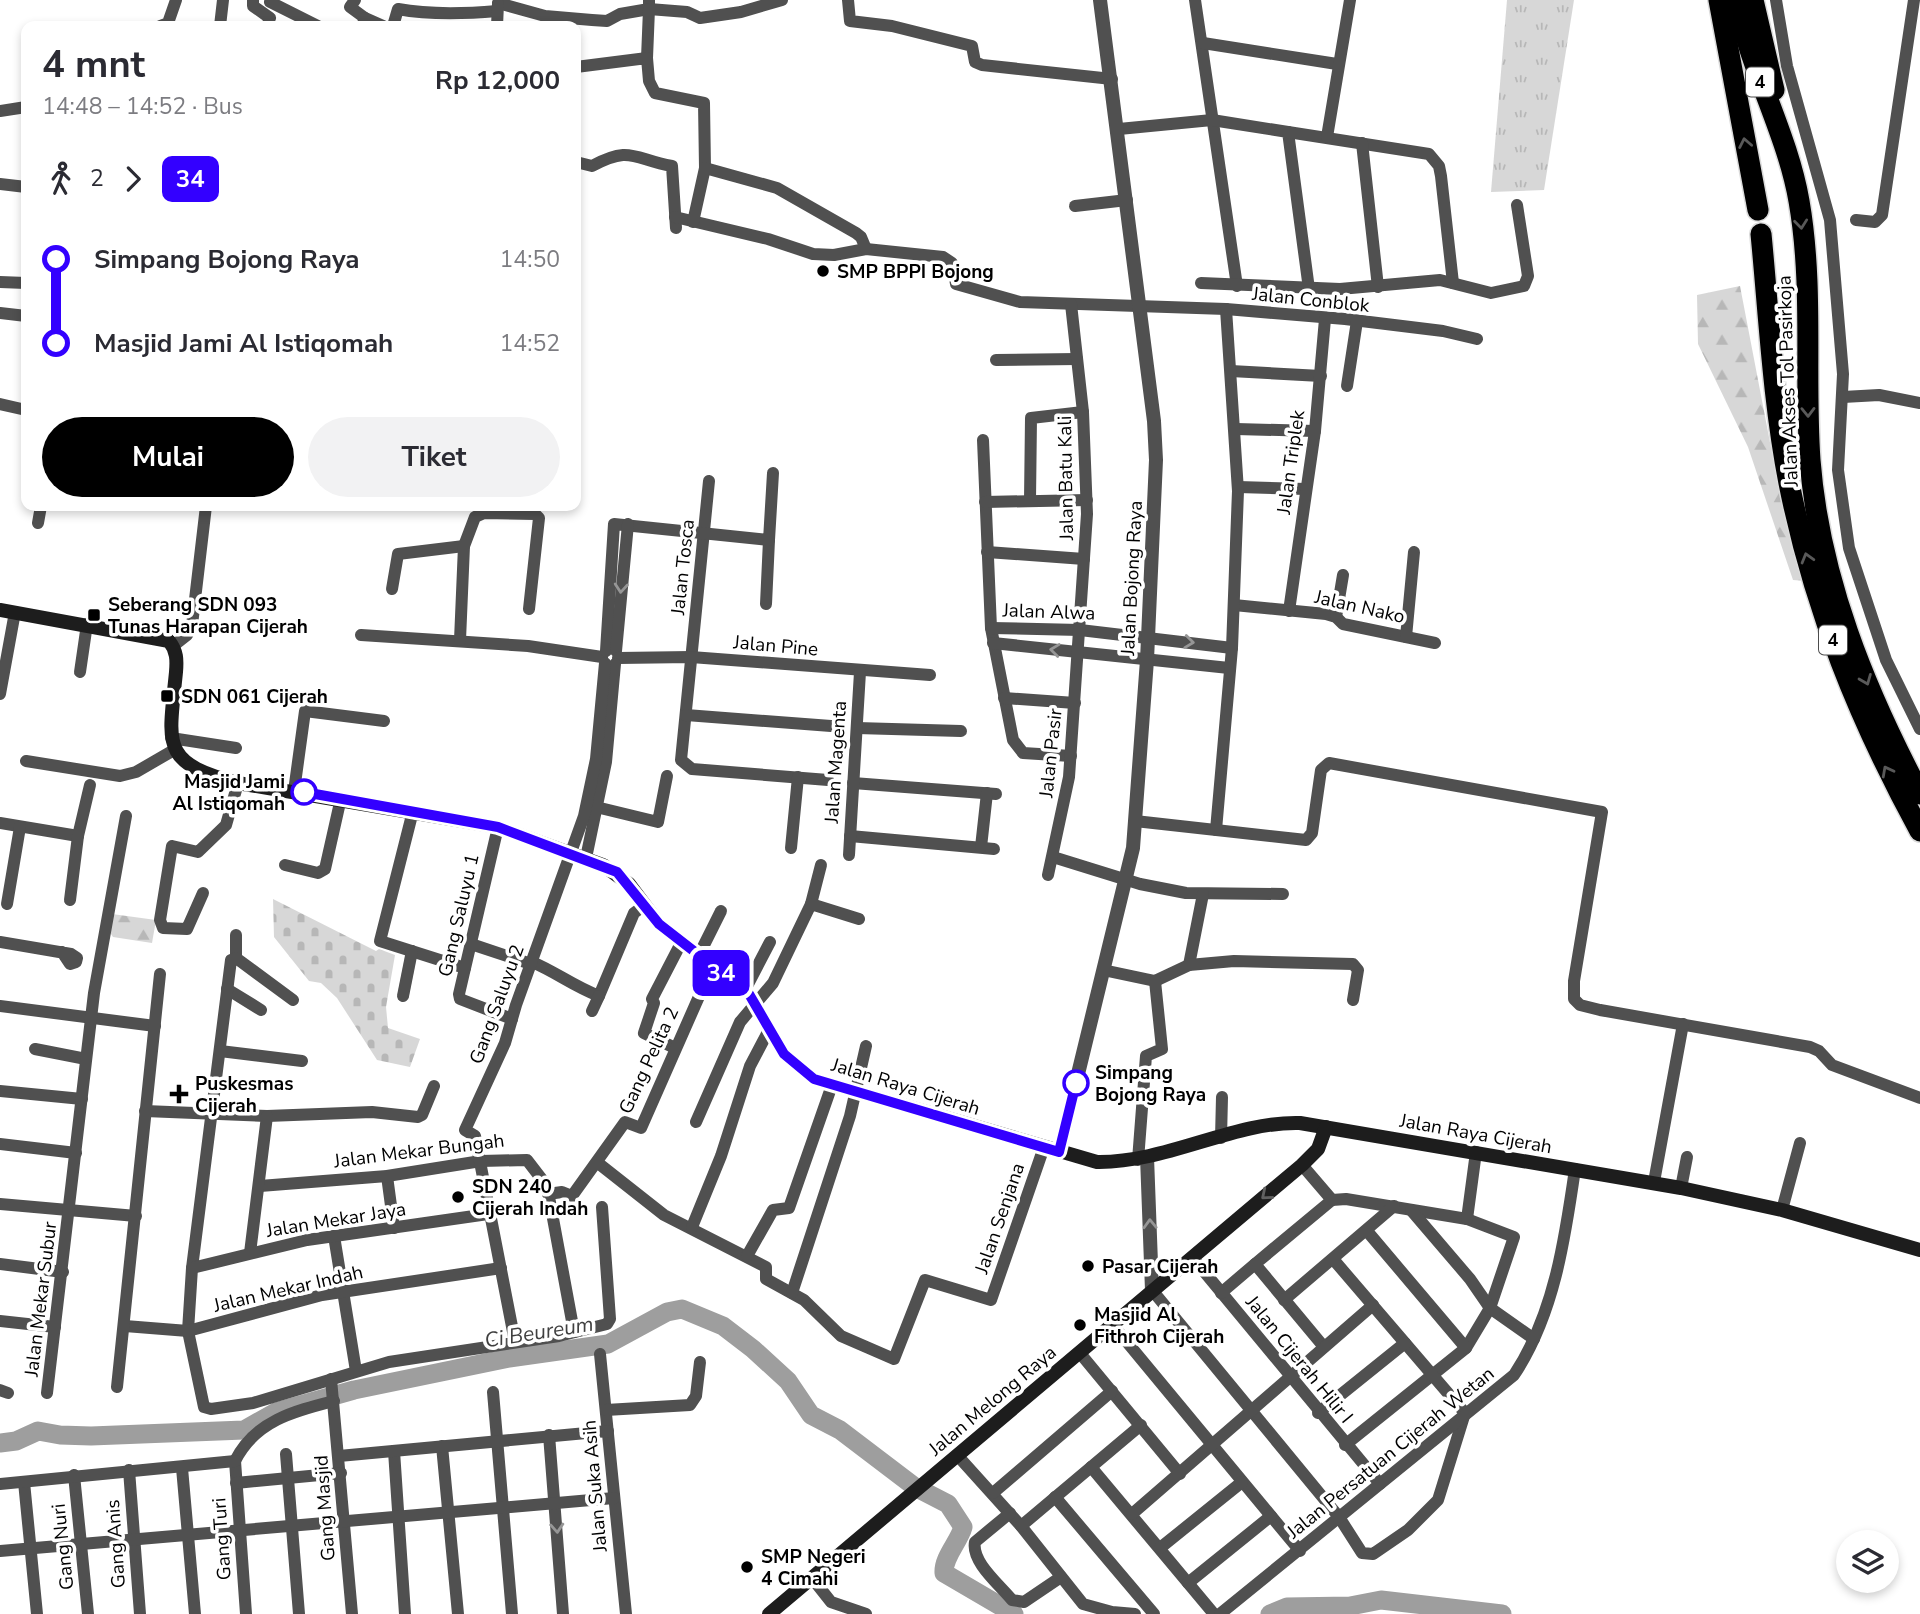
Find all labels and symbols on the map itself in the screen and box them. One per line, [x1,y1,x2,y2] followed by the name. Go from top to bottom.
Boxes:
[1746,68,1774,96] road number: 4
[1738,137,1753,149] one-way arrow
[1794,218,1809,229] one-way arrow
[837,259,994,285] place label: SMP BPPI Bojong
[815,263,831,279] marker: SMP BPPI Bojong
[1771,275,1805,488] street label: Jalan Akses Tol Pasirkoja
[1250,281,1371,319] street label: Jalan Conblok
[1801,407,1816,418] one-way arrow
[1271,408,1311,517] street label: Jalan Triplek
[1052,415,1080,542] street label: Jalan Batu Kali
[1115,500,1149,657] street label: Jalan Bojong Raya
[665,518,701,617] street label: Jalan Tosca
[1801,553,1815,565] one-way arrow
[614,582,629,593] one-way arrow
[1311,584,1407,630] street label: Jalan Nako
[108,592,308,640] place label: Seberang SDN 093 Tunas Harapan Cijerah
[1001,597,1096,627] street label: Jalan Alwa
[86,607,102,623] marker: Seberang SDN 093 Tunas Harapan Cijerah
[1819,626,1847,654] road number: 4
[731,629,819,663] street label: Jalan Pine
[1183,635,1195,650] one-way arrow
[1049,642,1060,657] one-way arrow
[1857,674,1871,686] one-way arrow
[181,684,328,710] place label: SDN 061 Cijerah
[159,688,175,704] marker: SDN 061 Cijerah
[819,700,853,825] street label: Jalan Magenta
[1033,707,1069,800] street label: Jalan Pasir
[1882,766,1896,778] one-way arrow
[173,769,285,817] place label: Masjid Jami Al Istiqomah
[291,779,317,805] marker: Masjid Jami Al Istiqomah
[432,851,486,979] street label: Gang Saluyu 1
[463,941,531,1068] street label: Gang Saluyu 2
[690,950,752,996] line badge: 34
[613,1003,685,1118] street label: Gang Pelita 2
[827,1052,983,1122] street label: Jalan Raya Cijerah
[1095,1060,1206,1108] place label: Simpang Bojong Raya
[1063,1070,1089,1096] marker: Simpang Bojong Raya
[195,1071,293,1119] place label: Puskesmas Cijerah
[169,1084,189,1104] marker: Puskesmas Cijerah
[1397,1108,1554,1160] street label: Jalan Raya Cijerah
[331,1128,506,1174] street label: Jalan Mekar Bungah
[969,1159,1031,1278] street label: Jalan Senjana
[472,1174,588,1222] place label: SDN 240 Cijerah Indah
[1262,1187,1275,1199] one-way arrow
[450,1189,466,1205] marker: SDN 240 Cijerah Indah
[264,1196,408,1244] street label: Jalan Mekar Jaya
[1142,1218,1157,1229] one-way arrow
[18,1220,63,1379] street label: Jalan Mekar Subur
[1102,1254,1218,1280] place label: Pasar Cijerah
[1080,1258,1096,1274] marker: Pasar Cijerah
[210,1259,366,1319] street label: Jalan Mekar Indah
[1239,1290,1359,1429] street label: Jalan Cijerah Hilir I
[1094,1302,1224,1350] place label: Masjid Al Fithroh Cijerah
[483,1310,595,1354] water label: Ci Beureum
[1072,1317,1088,1333] marker: Masjid Al Fithroh Cijerah
[923,1340,1062,1463] street label: Jalan Melong Raya
[1281,1361,1500,1545] street label: Jalan Persatuan Cijerah Wetan
[576,1419,614,1554] street label: Jalan Suka Asih
[308,1454,342,1562] street label: Gang Masjid
[206,1497,238,1581] street label: Gang Turi
[100,1499,132,1589] street label: Gang Anis
[46,1502,80,1591] street label: Gang Nuri
[549,1522,564,1533] one-way arrow
[761,1544,866,1592] place label: SMP Negeri 4 Cimahi
[739,1559,755,1575] marker: SMP Negeri 4 Cimahi

